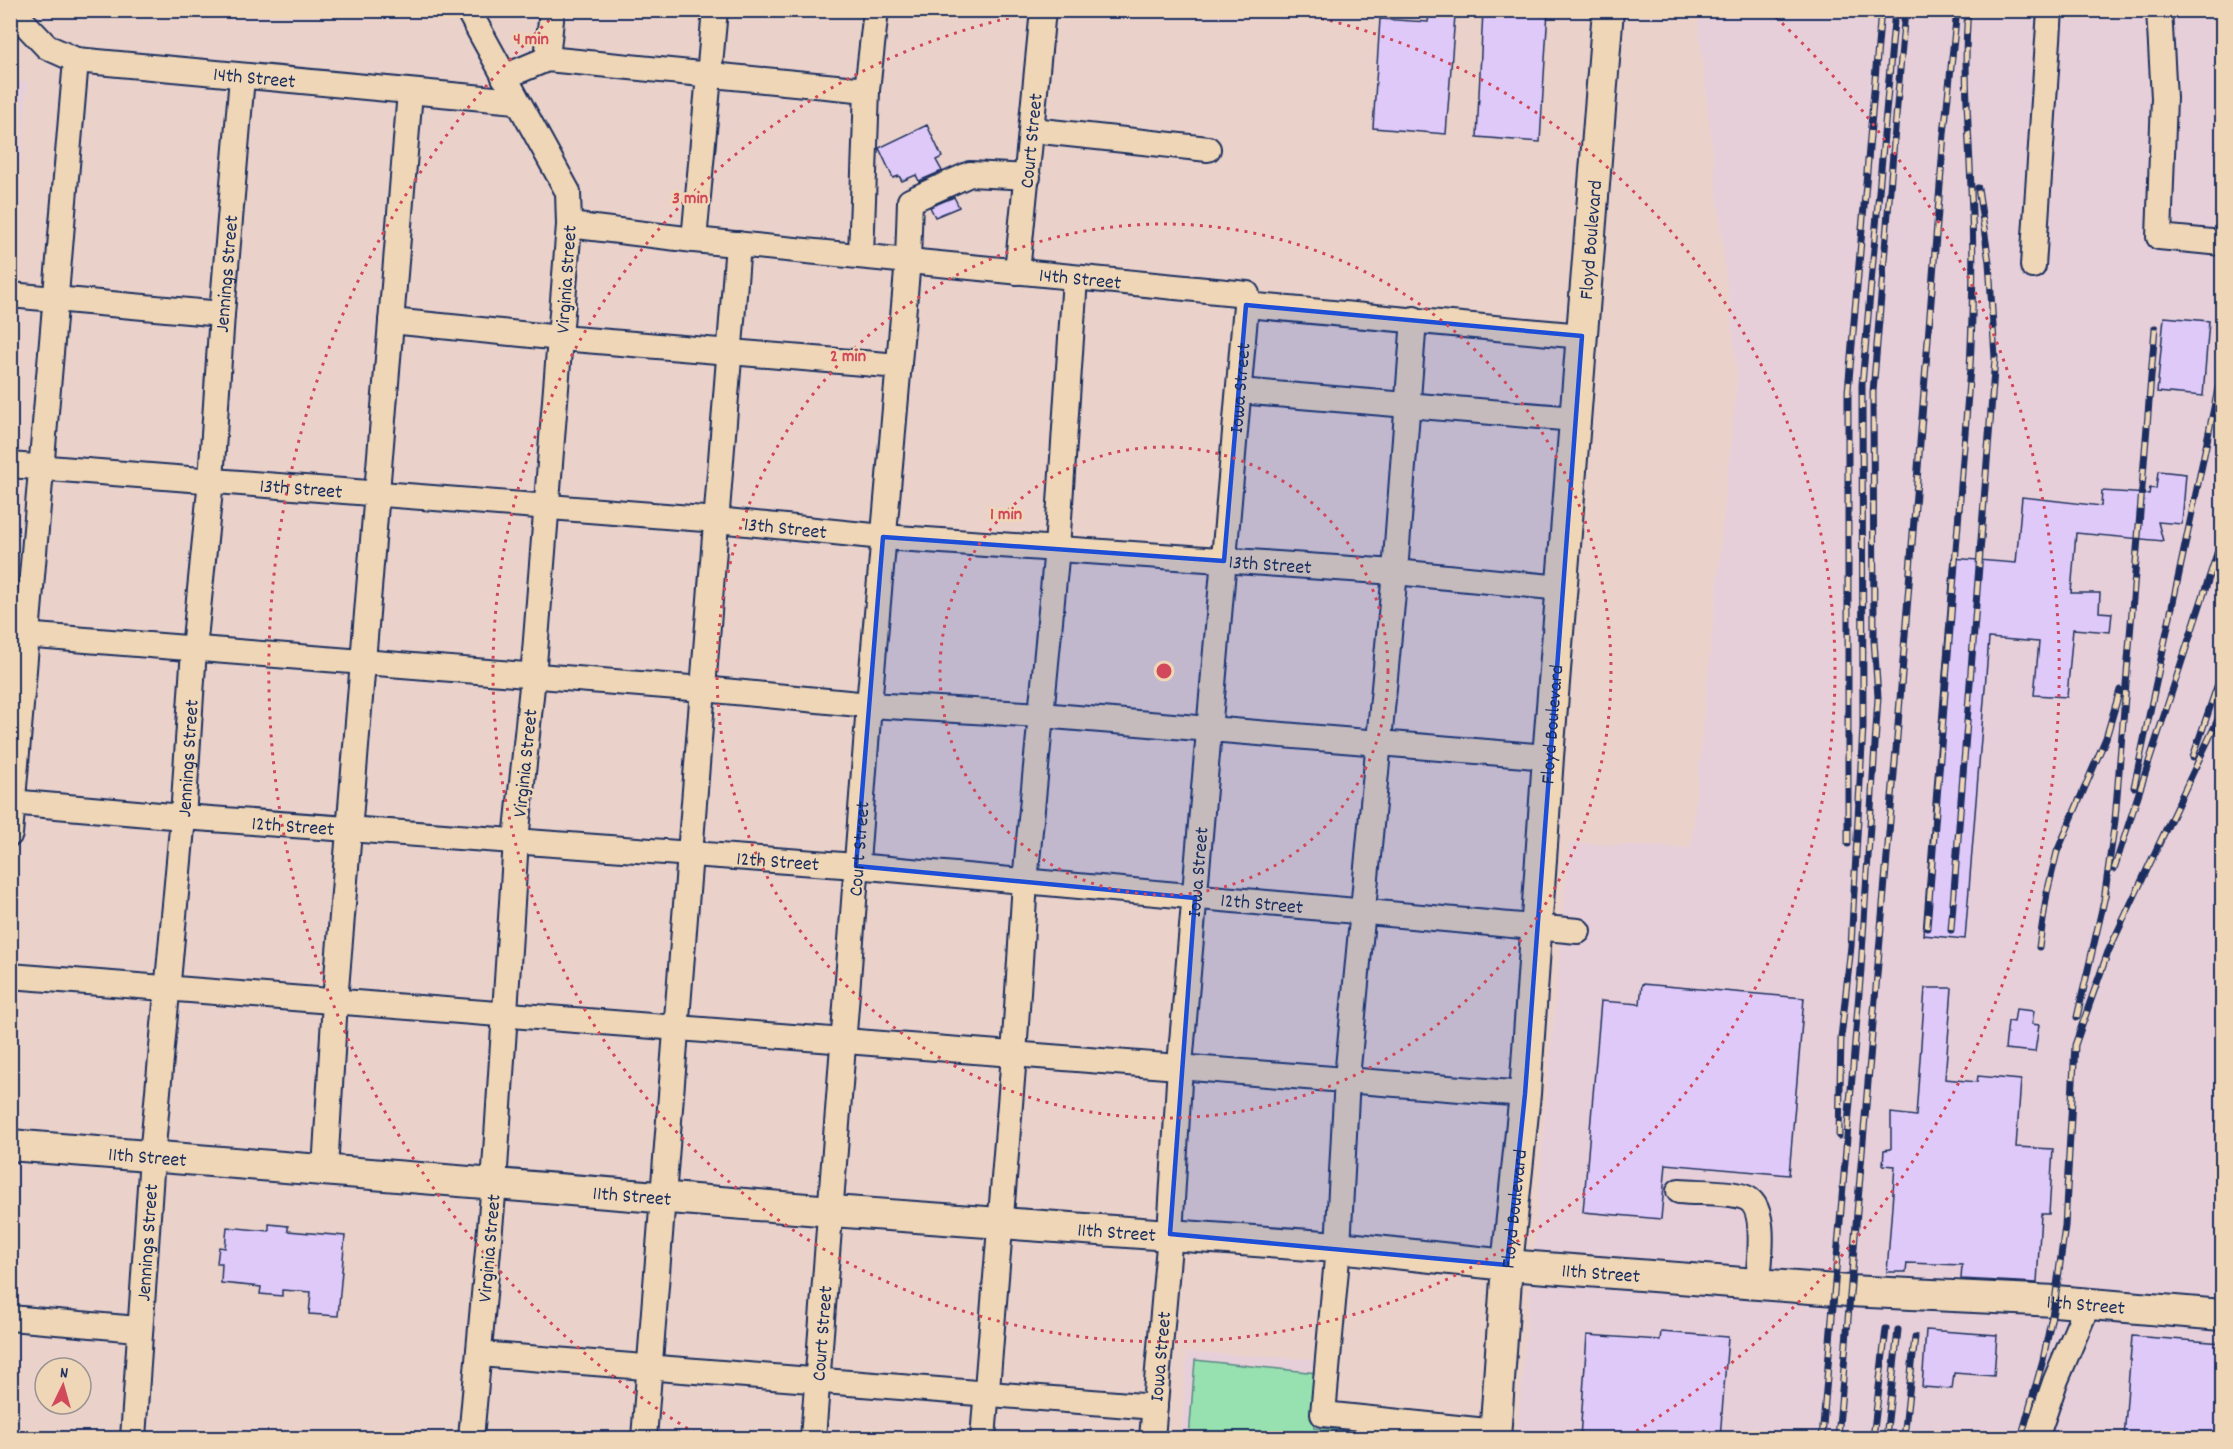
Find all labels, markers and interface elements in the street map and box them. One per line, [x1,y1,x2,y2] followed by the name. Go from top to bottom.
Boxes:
[513,28,549,53] text: 4 min
[212,62,297,97] street label: 14th Street
[1014,92,1052,190] street label: Court Street
[1574,179,1611,301] street label: Floyd Boulevard
[672,187,708,212] text: 3 min
[210,214,247,334] street label: Jennings Street
[550,224,586,334] street label: Virginia Street
[1038,263,1122,299] street label: 14th Street
[1224,342,1260,434] street label: Iowa Street
[830,345,866,370] text: 2 min
[258,473,343,508] street label: 13th Street
[990,503,1022,528] text: 1 min
[742,512,828,548] street label: 13th Street
[1227,550,1312,583] street label: 13th Street
[1154,661,1174,681] centre of rings
[1535,664,1572,785] street label: Floyd Boulevard
[172,699,208,818] street label: Jennings Street
[507,708,547,819] street label: Virginia Street
[843,800,879,898] street label: Court Street
[250,811,335,845] street label: 12th Street
[1182,826,1218,918] street label: Iowa Street
[735,846,820,880] street label: 12th Street
[1219,888,1304,923] street label: 12th Street
[107,1142,188,1176] street label: 11th Street
[1496,1148,1536,1270] street label: Floyd Boulevard
[591,1181,672,1215] street label: 11th Street
[131,1183,167,1302] street label: Jennings Street
[472,1193,510,1304] street label: Virginia Street
[1076,1217,1157,1251] street label: 11th Street
[1560,1258,1641,1292] street label: 11th Street
[806,1285,842,1382] street label: Court Street
[2046,1290,2126,1324] street label: 11th Street
[1144,1310,1180,1403] street label: Iowa Street
[33,1356,93,1416] north arrow
[59,1362,69,1385] text: N

